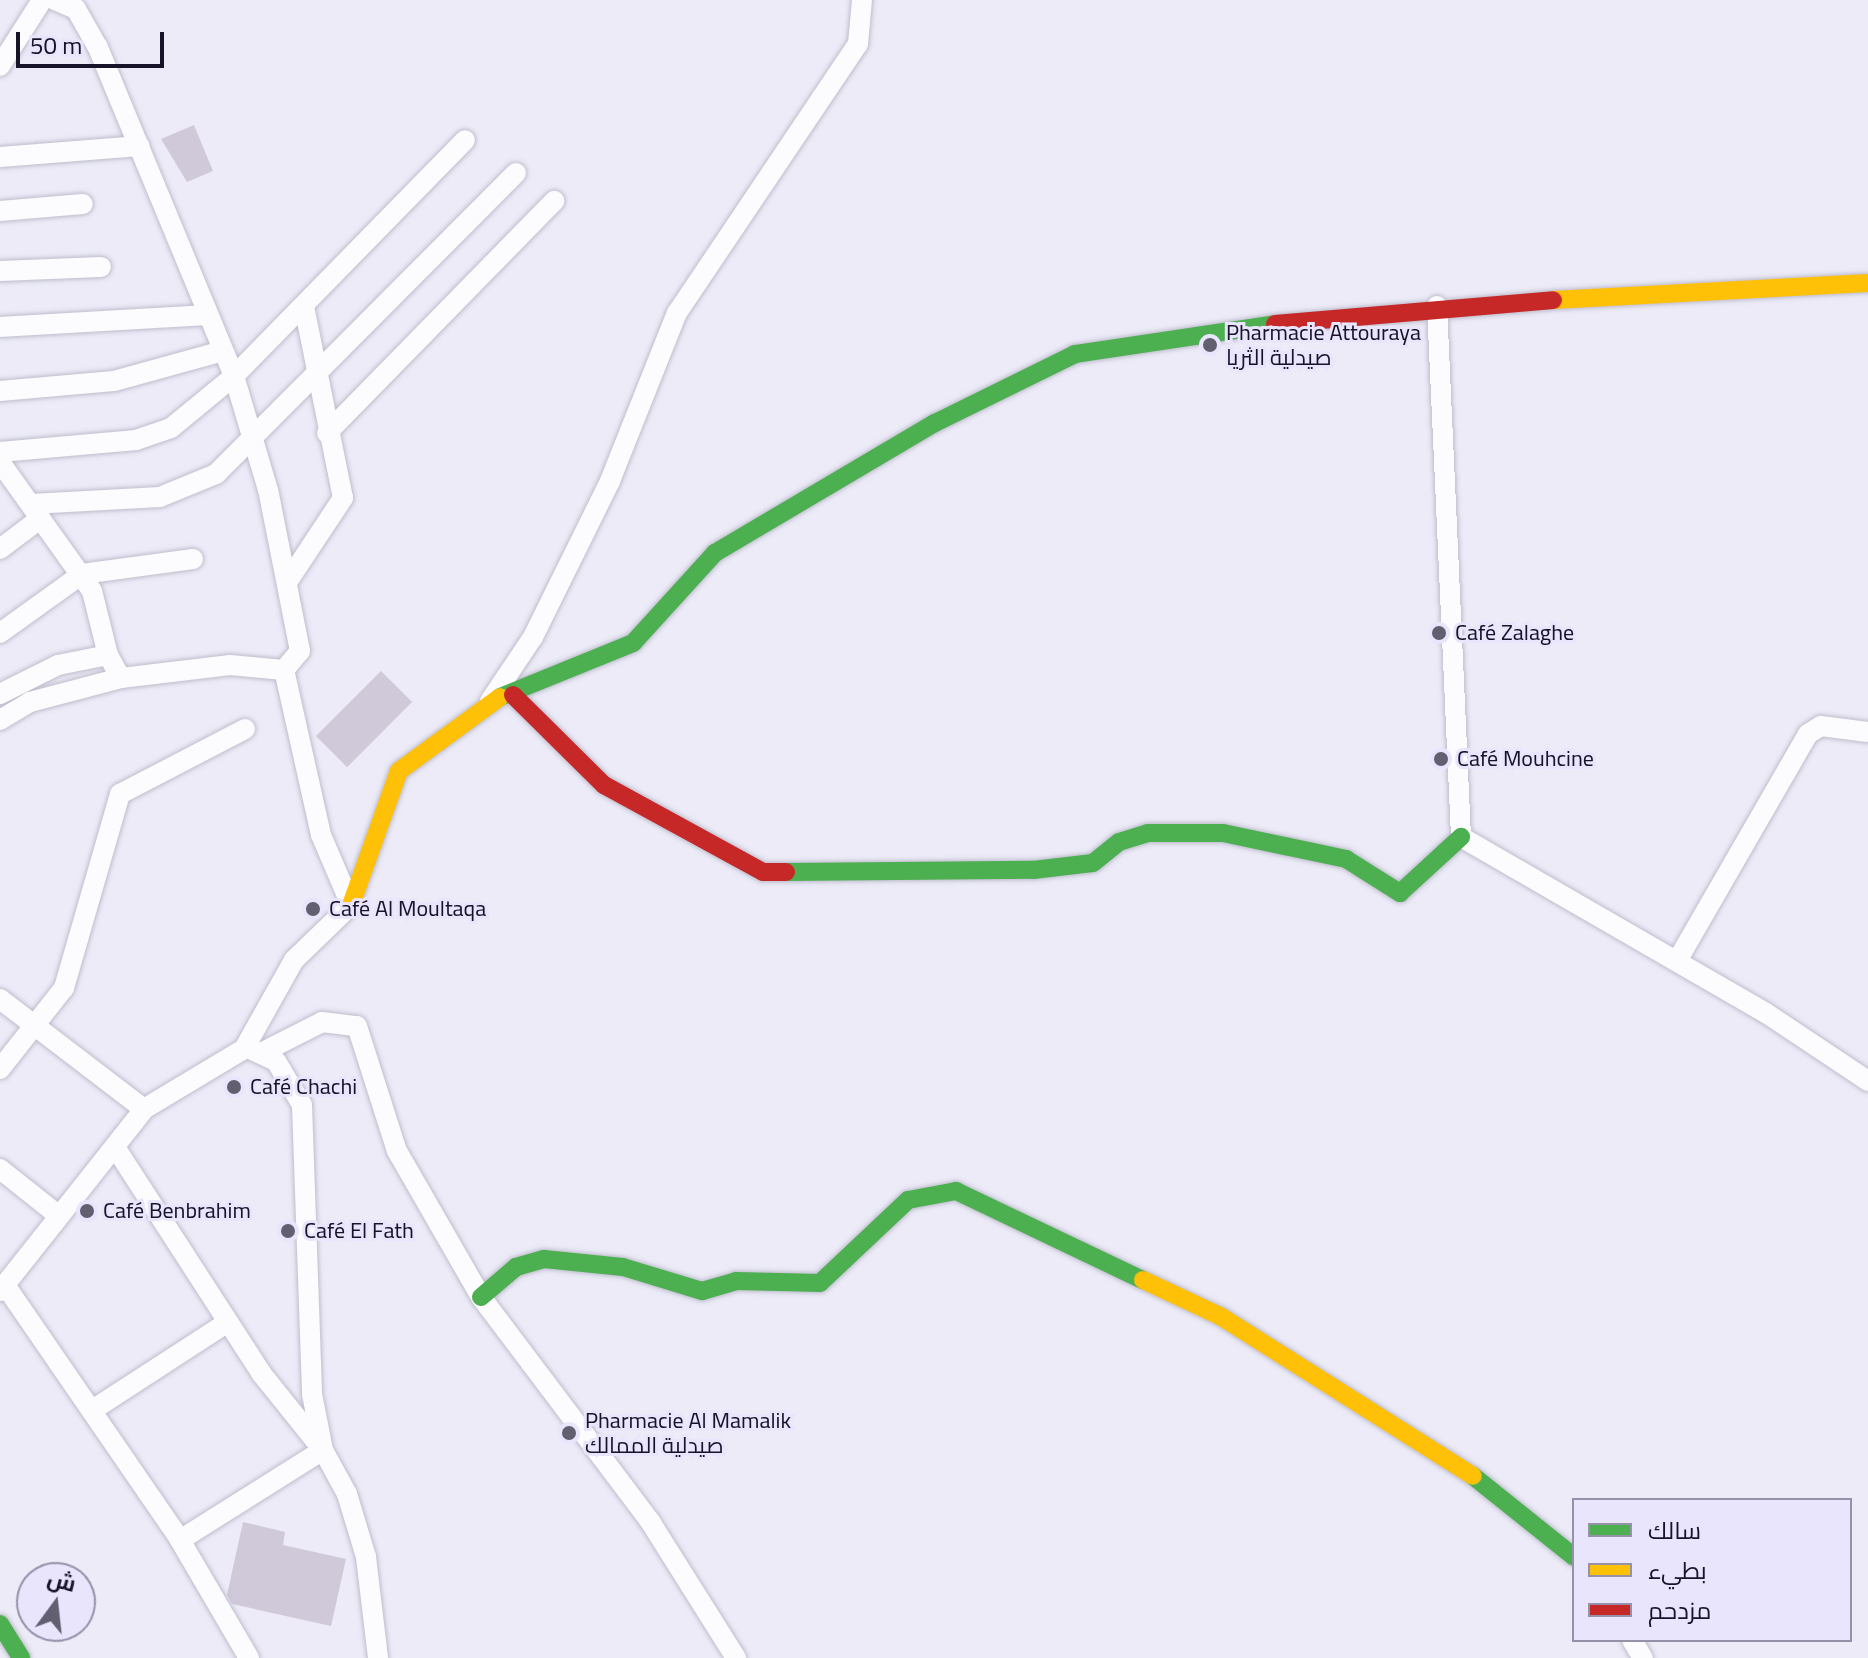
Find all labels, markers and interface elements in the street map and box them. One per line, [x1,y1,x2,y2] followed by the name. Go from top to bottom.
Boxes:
[20,16,168,66] scale bar
[30,23,82,68] text: 50 m
[1226,319,1421,370] place label: Pharmacie Attouraya صيدلية الثريا
[1201,336,1219,354] marker: Pharmacie Attouraya صيدلية الثريا
[1455,620,1574,646] place label: Café Zalaghe
[1430,624,1448,642] marker: Café Zalaghe
[1457,746,1594,772] place label: Café Mouhcine
[1432,750,1450,768] marker: Café Mouhcine
[329,896,486,922] place label: Café Al Moultaqa
[304,900,322,918] marker: Café Al Moultaqa
[250,1074,357,1100] place label: Café Chachi
[225,1078,243,1096] marker: Café Chachi
[103,1198,251,1224] place label: Café Benbrahim
[78,1202,96,1220] marker: Café Benbrahim
[304,1218,414,1244] place label: Café El Fath
[279,1222,297,1240] marker: Café El Fath
[585,1407,791,1458] place label: Pharmacie Al Mamalik صيدلية الممالك
[560,1424,578,1442] marker: Pharmacie Al Mamalik صيدلية الممالك
[1572,1498,1852,1642] legend
[1648,1508,1701,1553] text: سالك
[1648,1548,1707,1593] text: بطيء
[43,1557,81,1605] text: ش
[16,1562,96,1642] north arrow
[1648,1588,1711,1633] text: مزدحم

